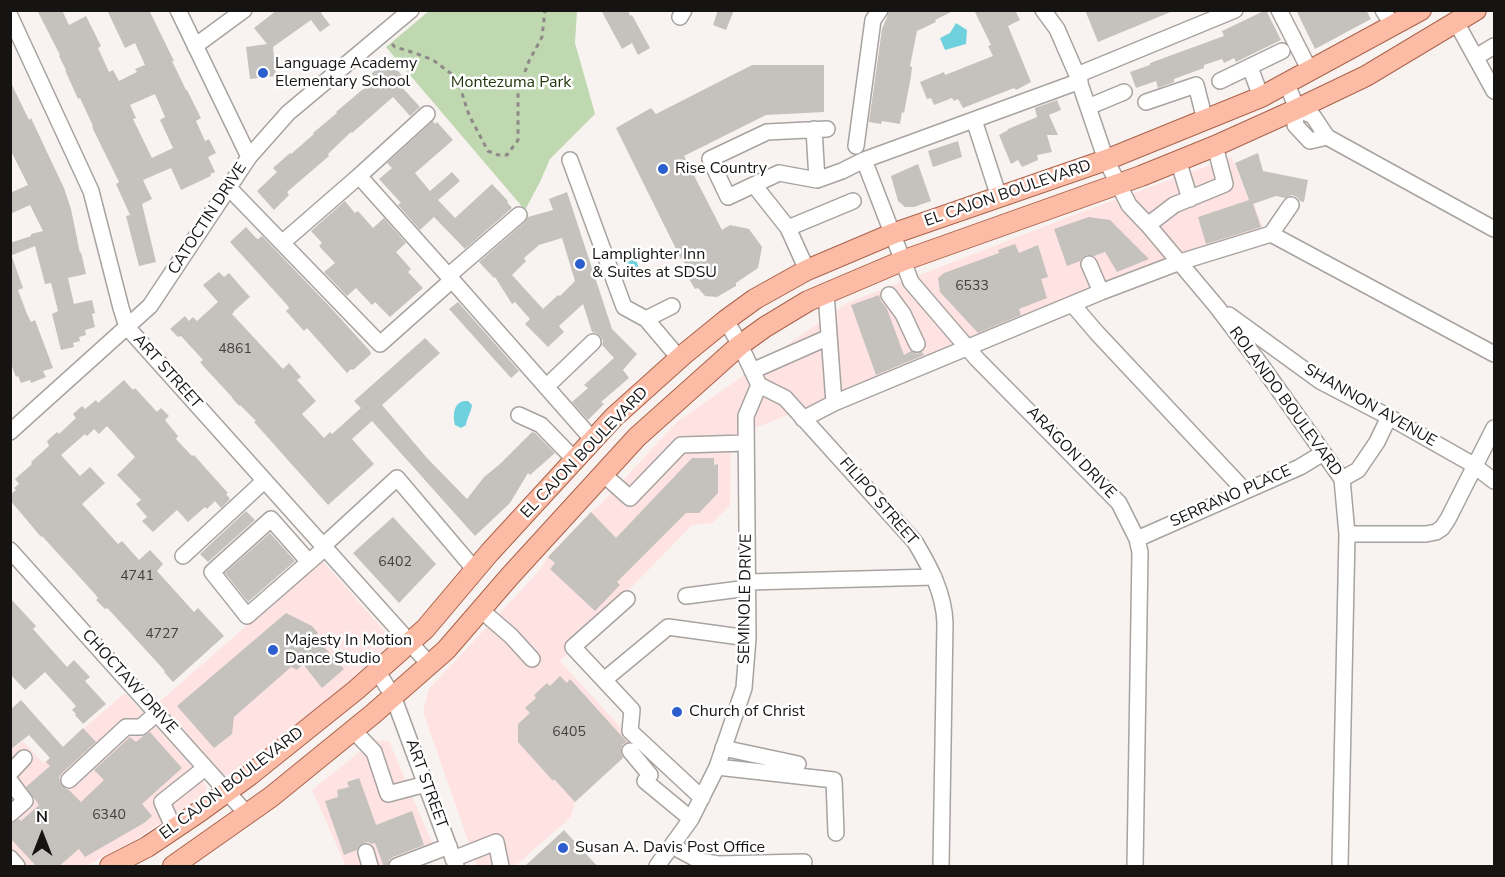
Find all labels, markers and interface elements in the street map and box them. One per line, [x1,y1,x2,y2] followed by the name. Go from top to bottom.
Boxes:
[275,54,417,92] place label: Language Academy Elementary School
[256,66,270,80] marker: Language Academy Elementary School
[451,73,571,93] park label: Montezuma Park
[922,156,1094,232] street label: EL CAJON BOULEVARD
[165,159,251,279] street label: CATOCTIN DRIVE
[675,159,767,179] place label: Rise Country
[656,162,670,176] marker: Rise Country
[592,245,717,283] place label: Lamplighter Inn & Suites at SDSU
[573,257,587,271] marker: Lamplighter Inn & Suites at SDSU
[955,279,989,295] house number: 6533
[1224,324,1346,480] street label: ROLANDO BOULEVARD
[128,331,206,413] street label: ART STREET
[218,342,252,358] house number: 4861
[1300,360,1440,452] street label: SHANNON AVENUE
[517,383,653,523] street label: EL CAJON BOULEVARD
[1022,403,1120,503] street label: ARAGON DRIVE
[835,454,921,550] street label: FILIPO STREET
[1168,462,1294,532] street label: SERRANO PLACE
[735,534,757,664] street label: SEMINOLE DRIVE
[378,555,412,571] house number: 6402
[120,569,154,585] house number: 4741
[77,626,181,738] street label: CHOCTAW DRIVE
[145,627,179,643] house number: 4727
[285,631,412,669] place label: Majesty In Motion Dance Studio
[266,643,280,657] marker: Majesty In Motion Dance Studio
[689,702,805,722] place label: Church of Christ
[670,705,684,719] marker: Church of Christ
[156,724,308,844] street label: EL CAJON BOULEVARD
[552,725,586,741] house number: 6405
[401,737,451,831] street label: ART STREET
[12,805,72,865] north arrow
[36,806,48,828] text: N
[92,808,126,824] house number: 6340
[575,838,765,858] place label: Susan A. Davis Post Office
[556,841,570,855] marker: Susan A. Davis Post Office

